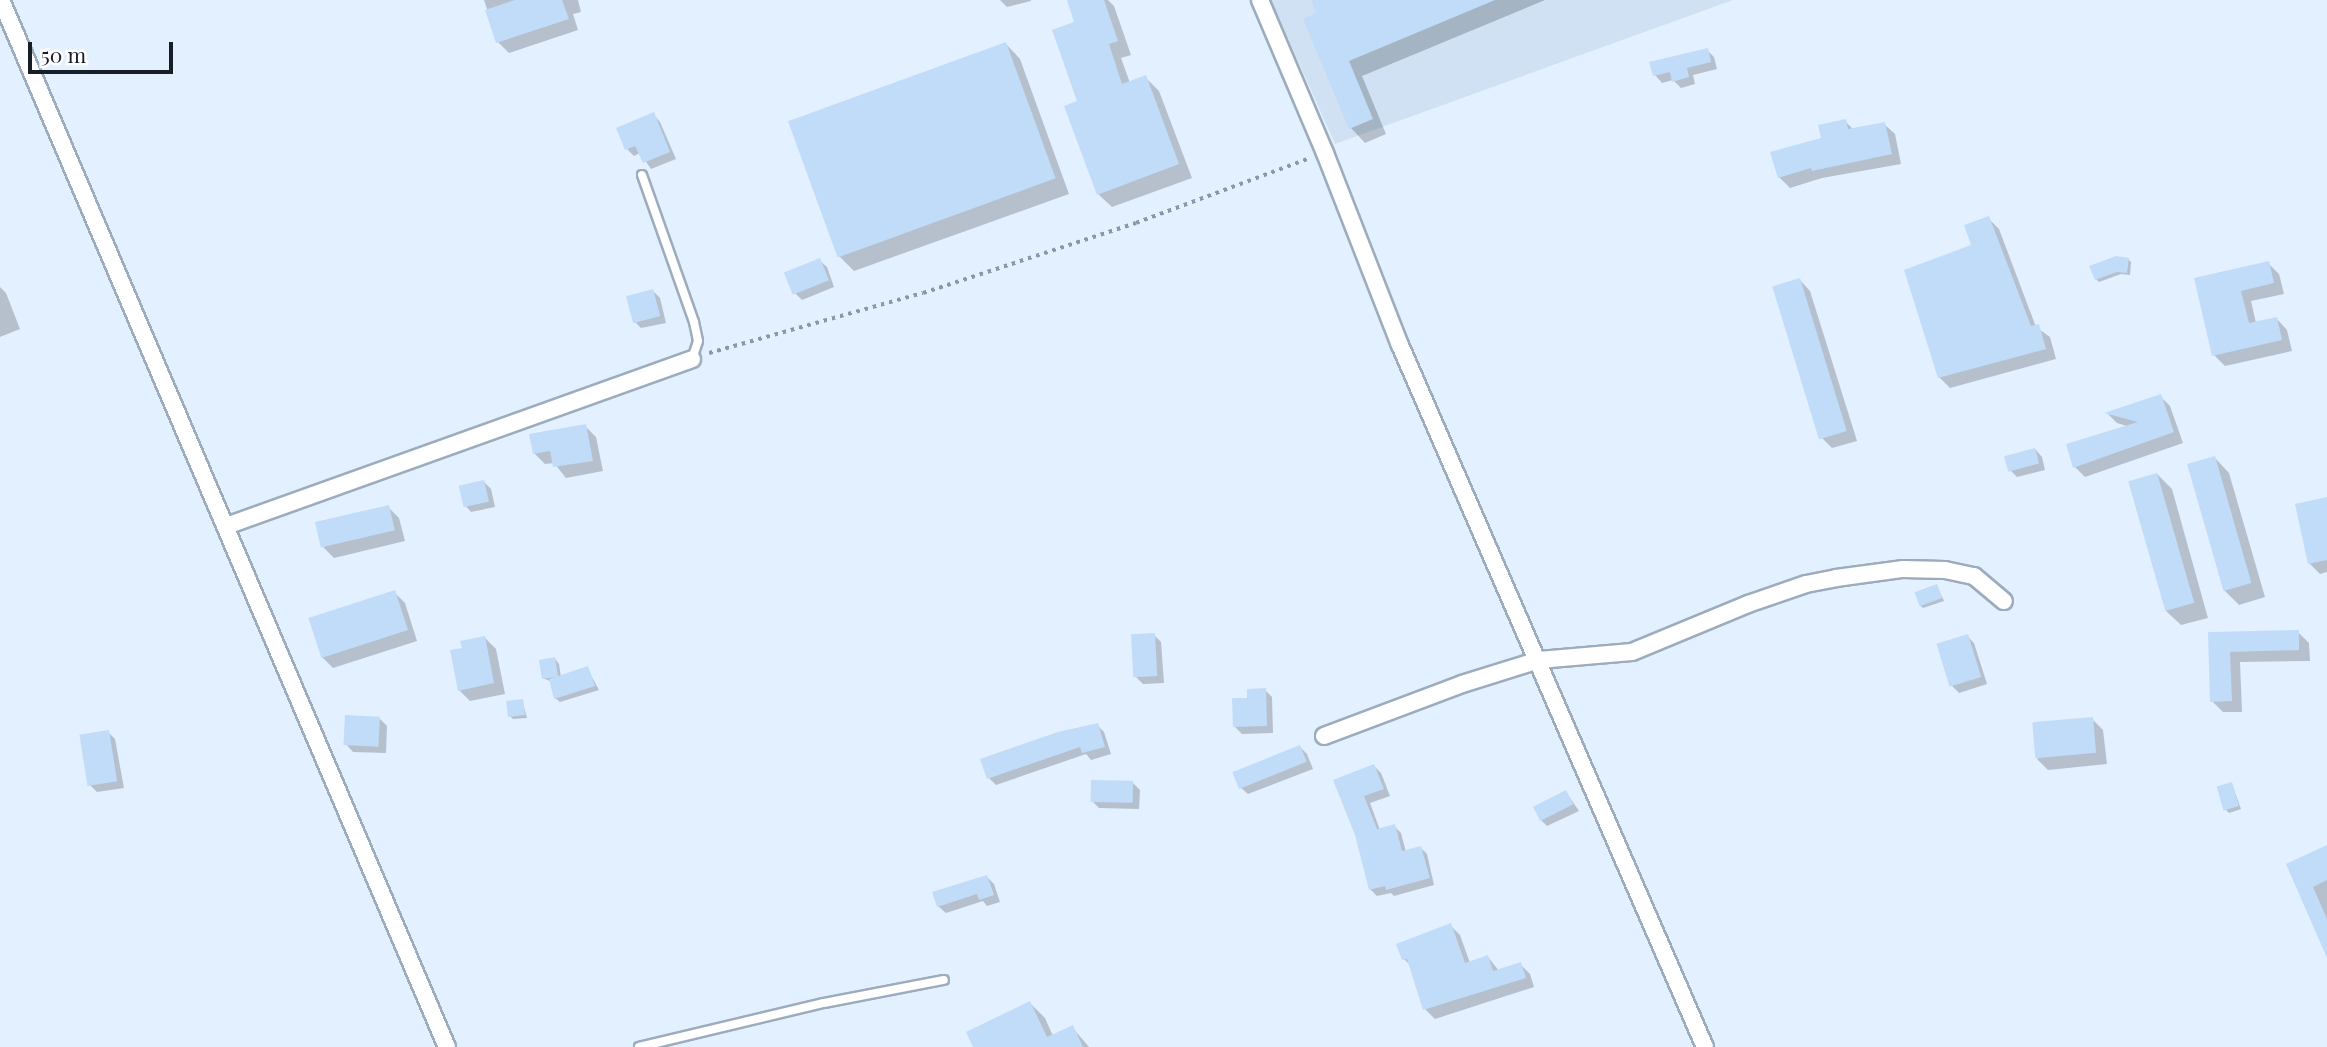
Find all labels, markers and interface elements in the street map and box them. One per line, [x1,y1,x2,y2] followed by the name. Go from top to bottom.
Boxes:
[32,28,177,72] scale bar
[41,40,86,68] text: 50 m

